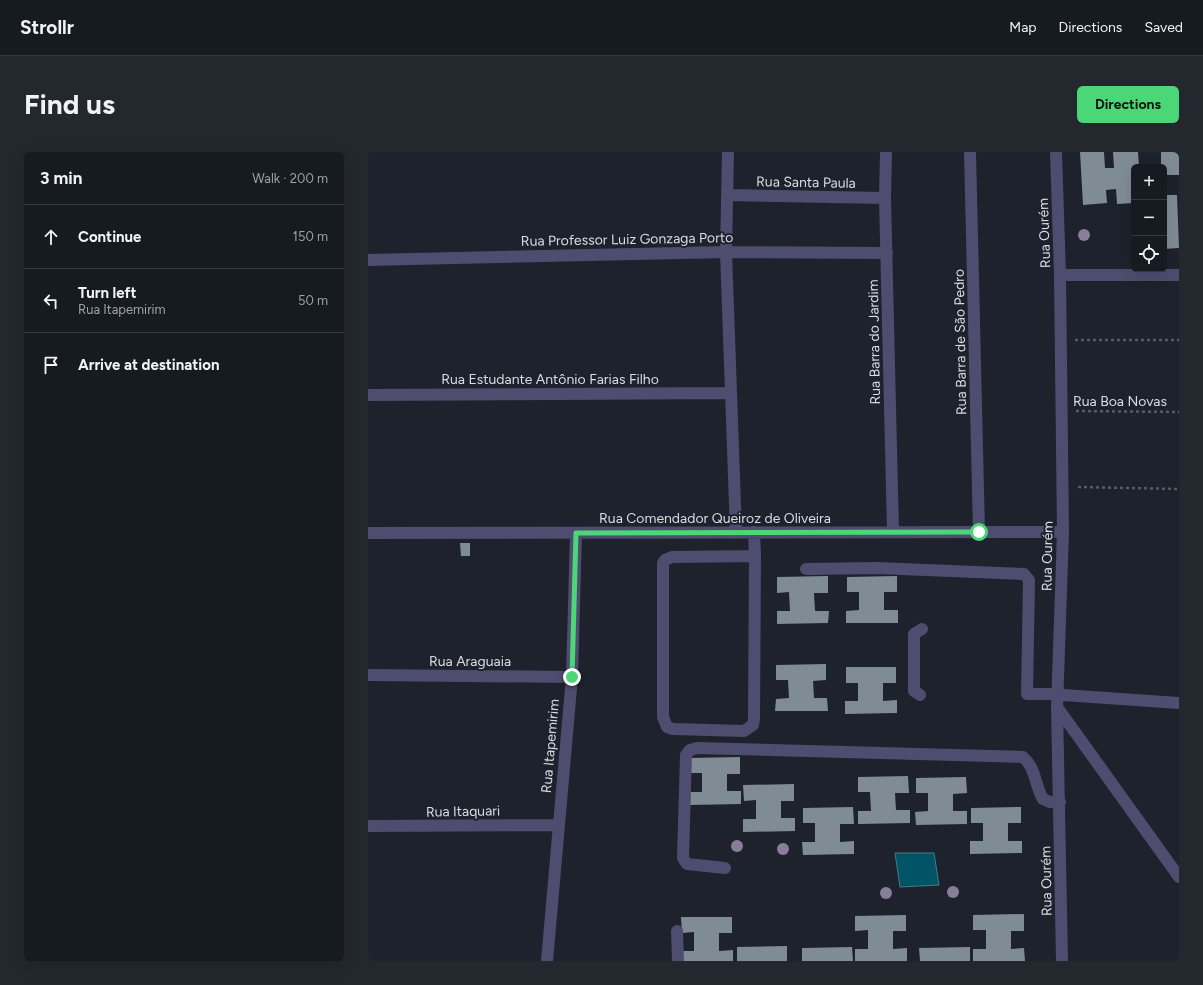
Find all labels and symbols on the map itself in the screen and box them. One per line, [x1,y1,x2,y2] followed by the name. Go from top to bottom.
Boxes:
[756,173,856,192] street label: Rua Santa Paula
[1035,198,1054,268] street label: Rua Ourém
[521,229,733,250] street label: Rua Professor Luiz Gonzaga Porto
[951,269,970,415] street label: Rua Barra de São Pedro
[865,279,884,405] street label: Rua Barra do Jardim
[441,371,659,388] street label: Rua Estudante Antônio Farias Filho
[1073,393,1167,410] street label: Rua Boa Novas
[599,510,831,527] street label: Rua Comendador Queiroz de Oliveira
[1038,521,1057,591] street label: Rua Ourém
[970,523,988,541] route start
[429,653,511,670] street label: Rua Araguaia
[563,668,581,686] route end
[538,698,563,794] street label: Rua Itapemirim
[426,802,500,821] street label: Rua Itaquari
[1037,846,1056,916] street label: Rua Ourém

